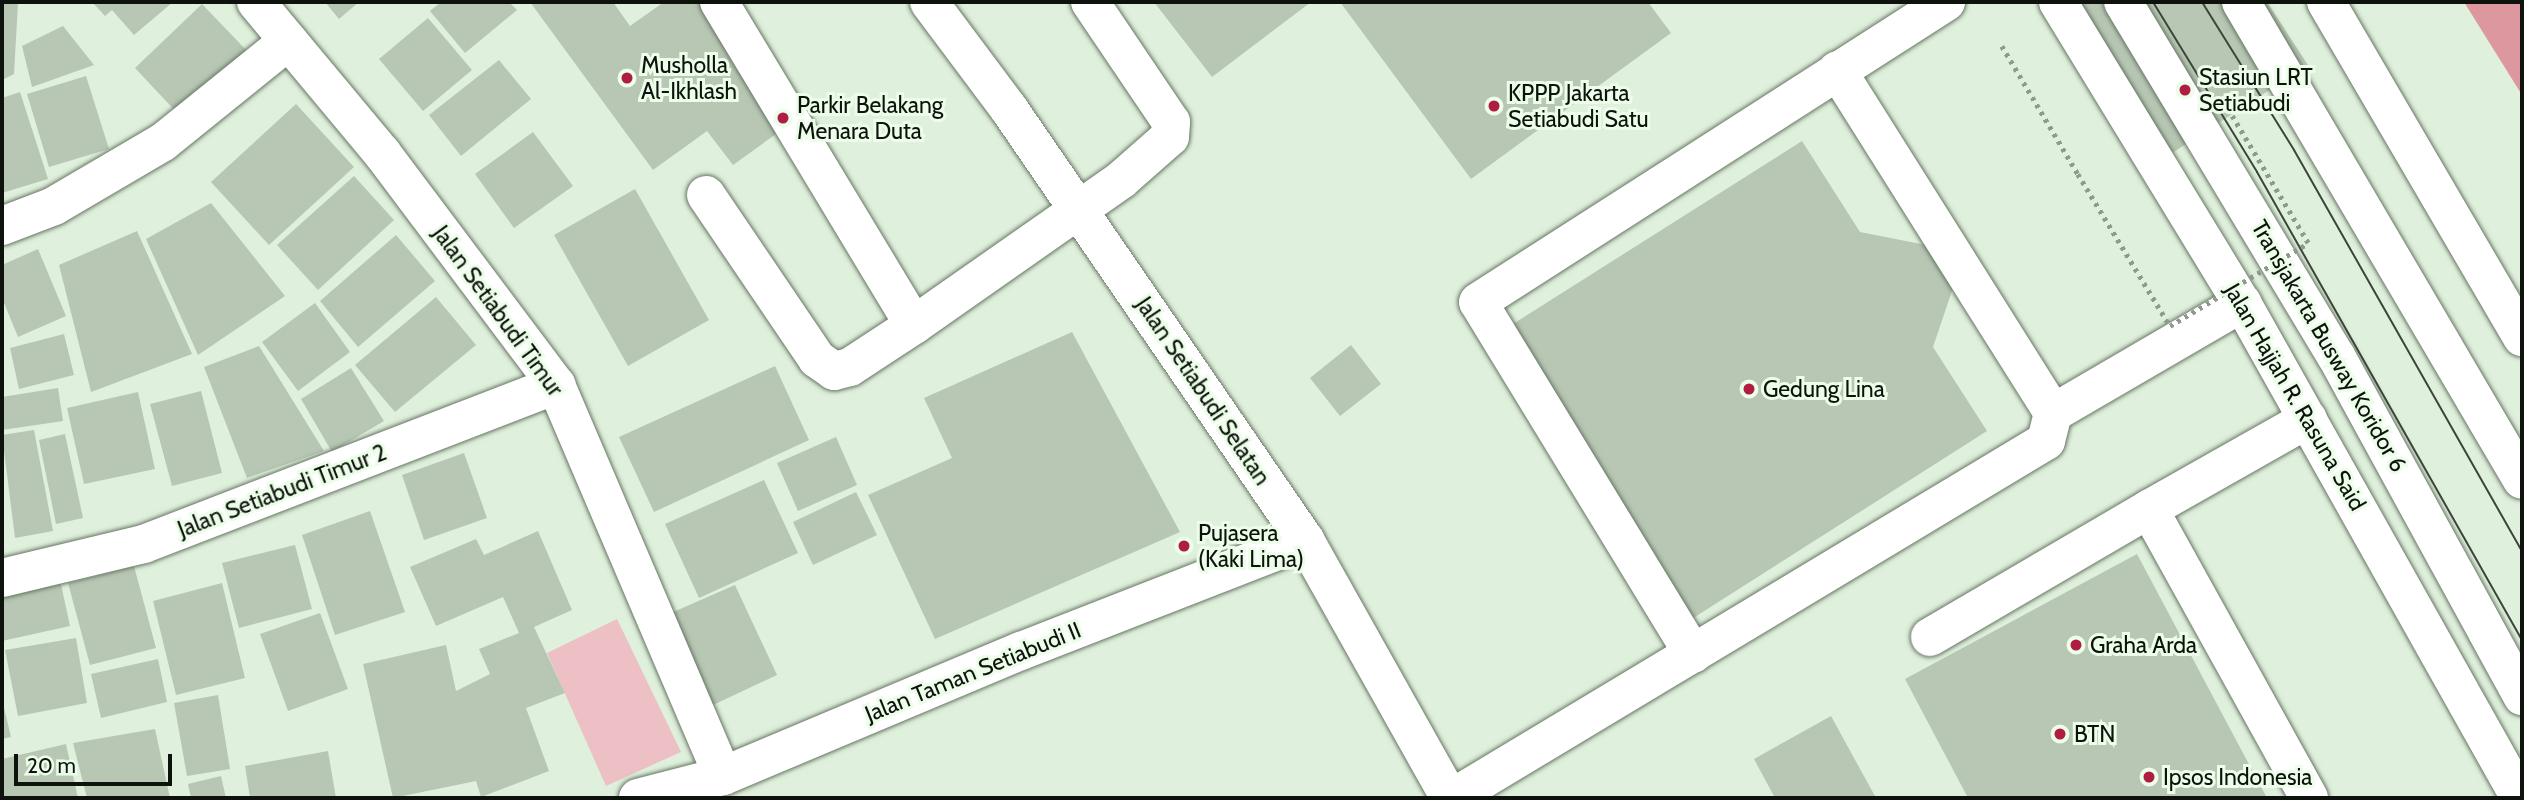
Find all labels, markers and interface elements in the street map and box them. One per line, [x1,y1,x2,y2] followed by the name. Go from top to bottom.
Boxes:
[641,51,737,105] place label: Musholla Al-Ikhlash
[2199,63,2313,117] place label: Stasiun LRT Setiabudi
[619,70,635,86] marker: Musholla Al-Ikhlash
[1508,79,1649,133] place label: KPPP Jakarta Setiabudi Satu
[2177,82,2193,98] marker: Stasiun LRT Setiabudi
[797,91,943,145] place label: Parkir Belakang Menara Duta
[1486,98,1502,114] marker: KPPP Jakarta Setiabudi Satu
[775,110,791,126] marker: Parkir Belakang Menara Duta
[2245,215,2413,477] street label: Transjakarta Busway Koridor 6
[427,220,569,402] street label: Jalan Setiabudi Timur
[2219,278,2371,516] street label: Jalan Hajjah R. Rasuna Said
[1130,292,1276,490] street label: Jalan Setiabudi Selatan
[1763,375,1885,403] place label: Gedung Lina
[1741,381,1757,397] marker: Gedung Lina
[174,438,390,544] street label: Jalan Setiabudi Timur 2
[1198,519,1304,573] place label: Pujasera (Kaki Lima)
[1176,538,1192,554] marker: Pujasera (Kaki Lima)
[861,616,1085,728] street label: Jalan Taman Setiabudi II
[2090,631,2197,659] place label: Graha Arda
[2068,637,2084,653] marker: Graha Arda
[2074,720,2116,748] place label: BTN
[2052,726,2068,742] marker: BTN
[18,740,175,784] scale bar
[27,753,76,778] text: 20 m
[2163,763,2312,791] place label: Ipsos Indonesia
[2141,769,2157,785] marker: Ipsos Indonesia

